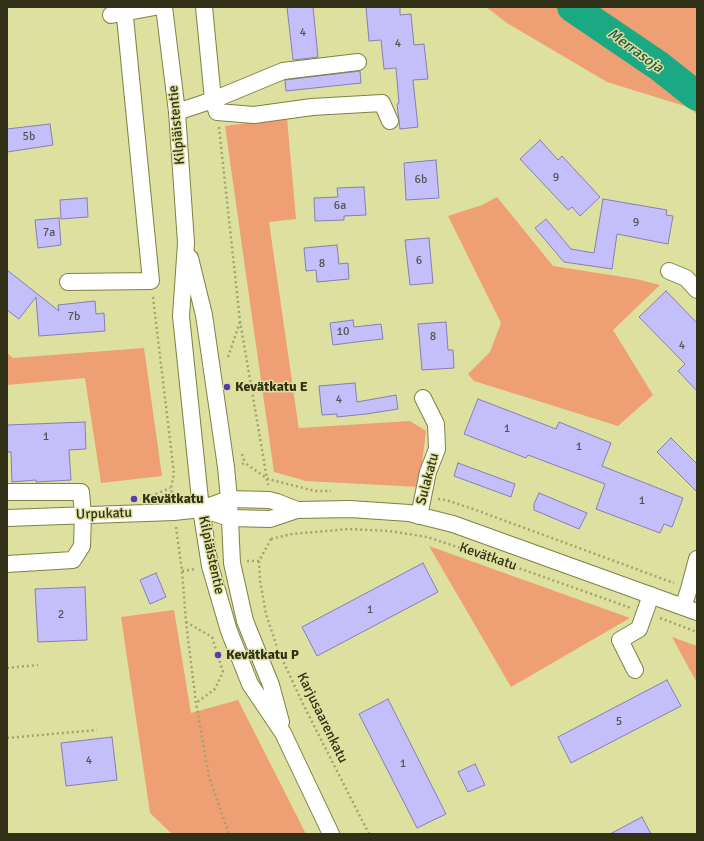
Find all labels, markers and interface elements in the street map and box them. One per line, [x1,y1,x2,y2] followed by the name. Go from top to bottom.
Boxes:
[604,25,666,77] water label: Merrasoja
[300,26,306,40] house number: 4
[395,37,401,51] house number: 4
[165,85,189,165] street label: Kilpiäistentie
[23,130,35,144] house number: 5b
[553,171,559,185] house number: 9
[415,173,427,187] house number: 6b
[334,199,346,213] house number: 6a
[633,216,639,230] house number: 9
[43,226,55,240] house number: 7a
[416,254,422,268] house number: 6
[319,257,325,271] house number: 8
[68,310,80,324] house number: 7b
[337,325,349,339] house number: 10
[430,330,436,344] house number: 8
[679,339,685,353] house number: 4
[235,379,308,395] place label: Kevätkatu E
[222,382,232,392] marker: Kevätkatu E
[336,393,342,407] house number: 4
[504,422,510,436] house number: 1
[43,430,49,444] house number: 1
[576,440,582,454] house number: 1
[413,451,443,507] street label: Sulakatu
[142,491,204,507] place label: Kevätkatu
[129,494,139,504] marker: Kevätkatu
[639,494,645,508] house number: 1
[76,505,132,523] street label: Urpukatu
[194,514,228,596] street label: Kilpiäistentie
[457,539,519,575] street label: Kevätkatu
[367,603,373,617] house number: 1
[58,608,64,622] house number: 2
[226,647,299,663] place label: Kevätkatu P
[213,650,223,660] marker: Kevätkatu P
[293,670,351,766] street label: Karjusaarenkatu
[616,715,622,729] house number: 5
[86,754,92,768] house number: 4
[400,757,406,771] house number: 1

